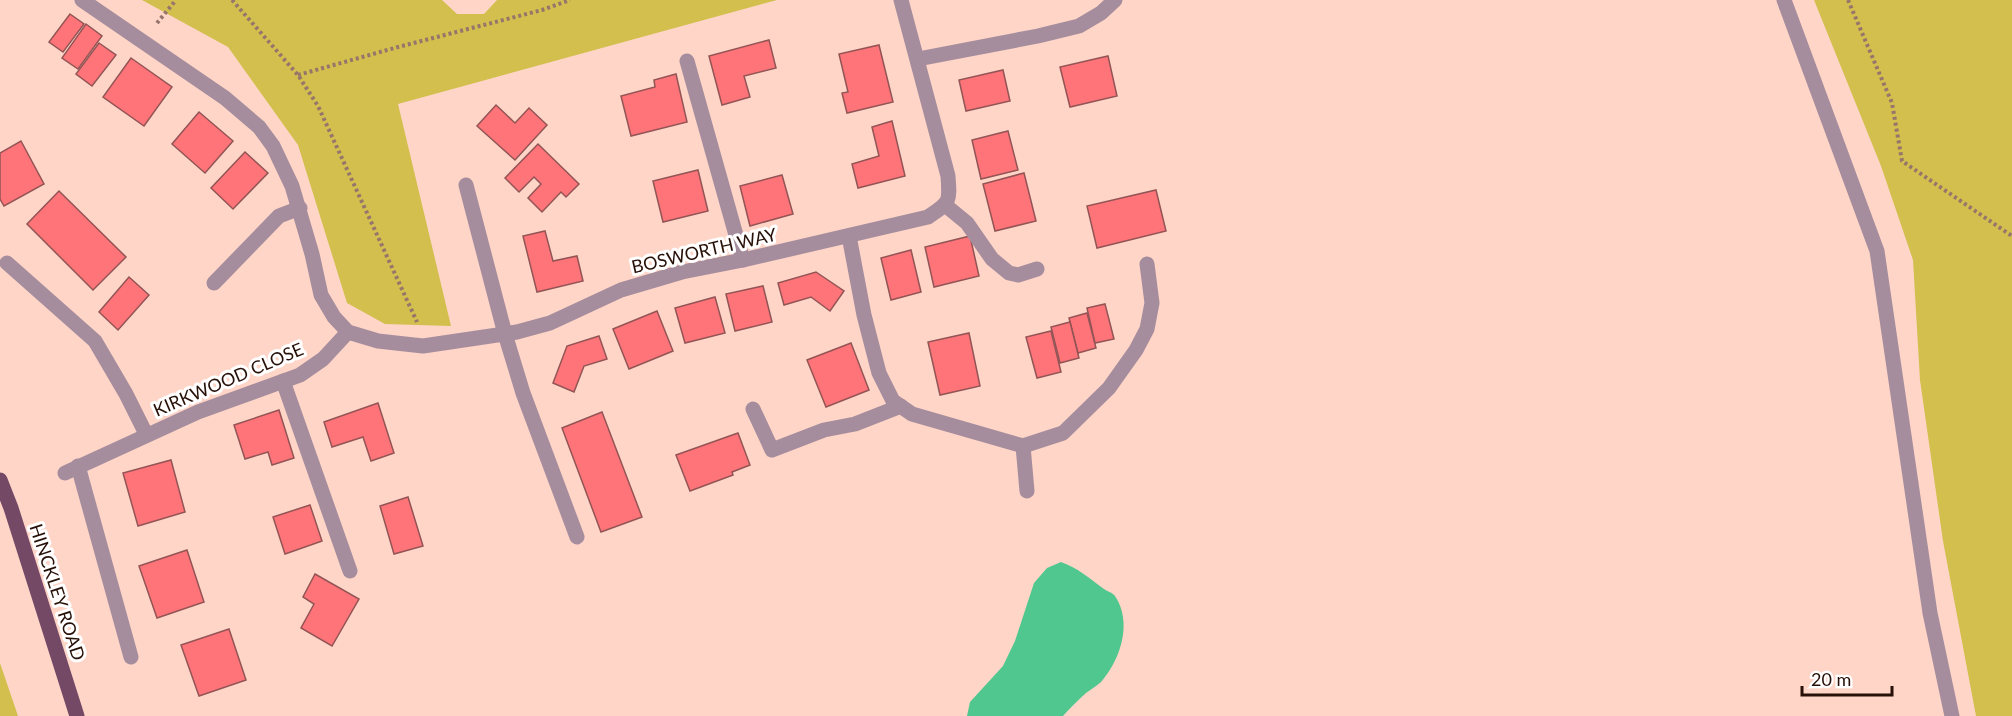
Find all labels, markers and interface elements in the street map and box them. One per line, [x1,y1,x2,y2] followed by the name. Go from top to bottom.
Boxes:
[629,222,779,277] street label: BOSWORTH WAY
[150,337,306,421] street label: KIRKWOOD CLOSE
[26,521,90,663] street label: HINCKLEY ROAD
[1802,659,1892,697] scale bar
[1811,668,1851,690] text: 20 m

